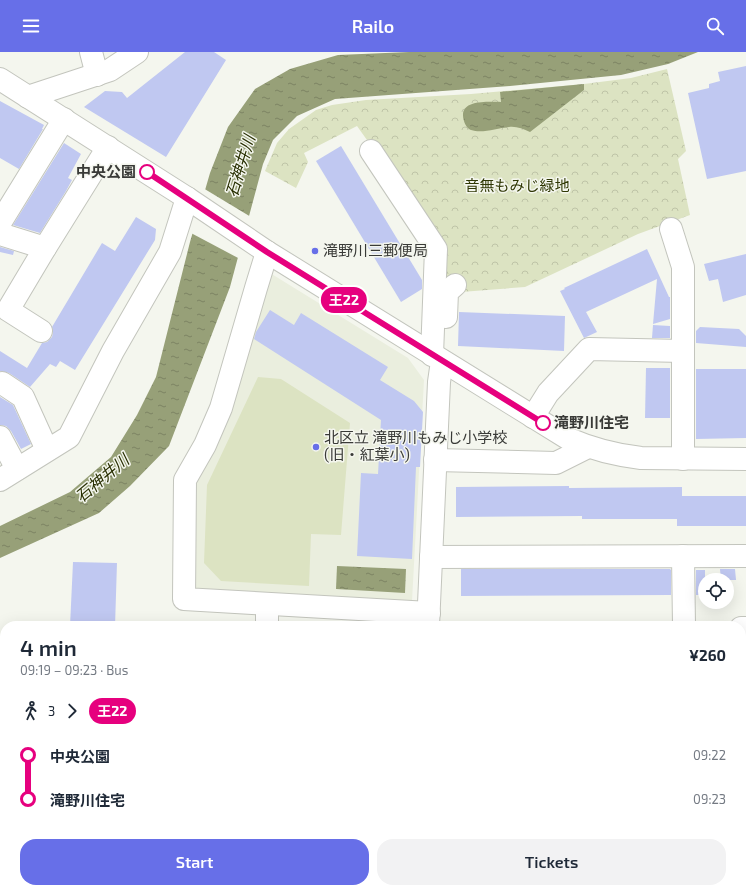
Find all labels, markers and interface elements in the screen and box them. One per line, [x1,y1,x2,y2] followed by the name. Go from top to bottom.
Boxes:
[20,15,42,37] icon: menu
[352,15,394,37] text: Railo
[704,15,726,37] icon: search
[221,131,259,199] water label: 石神井川
[76,162,136,180] place label: 中央公園
[139,164,155,180] marker: 中央公園
[464,176,570,194] park label: 音無もみじ緑地
[323,241,428,259] place label: 滝野川三郵便局
[310,246,320,256] marker: 滝野川三郵便局
[321,287,367,313] line badge: 王22
[329,291,359,308] text: 王22
[554,413,629,431] place label: 滝野川住宅
[535,415,551,431] marker: 滝野川住宅
[324,428,507,463] place label: 北区立 滝野川もみじ小学校 (旧・紅葉小)
[311,442,321,452] marker: 北区立 滝野川もみじ小学校 (旧・紅葉小)
[71,448,134,505] water label: 石神井川
[698,573,734,609] map controls
[698,573,734,609] button: locate
[20,634,77,660] text: 4 min
[689,646,726,664] text: ¥260
[20,662,128,678] text: 09:19 – 09:23 · Bus
[20,700,42,722] icon: walk
[61,700,83,722] icon: forward
[97,702,128,719] text: 王22
[48,703,55,719] text: 3
[50,747,110,765] text: 中央公園
[693,747,726,763] text: 09:22
[50,791,125,809] text: 滝野川住宅
[693,791,726,807] text: 09:23
[20,839,369,885] button: Start
[377,839,726,885] button: Tickets

